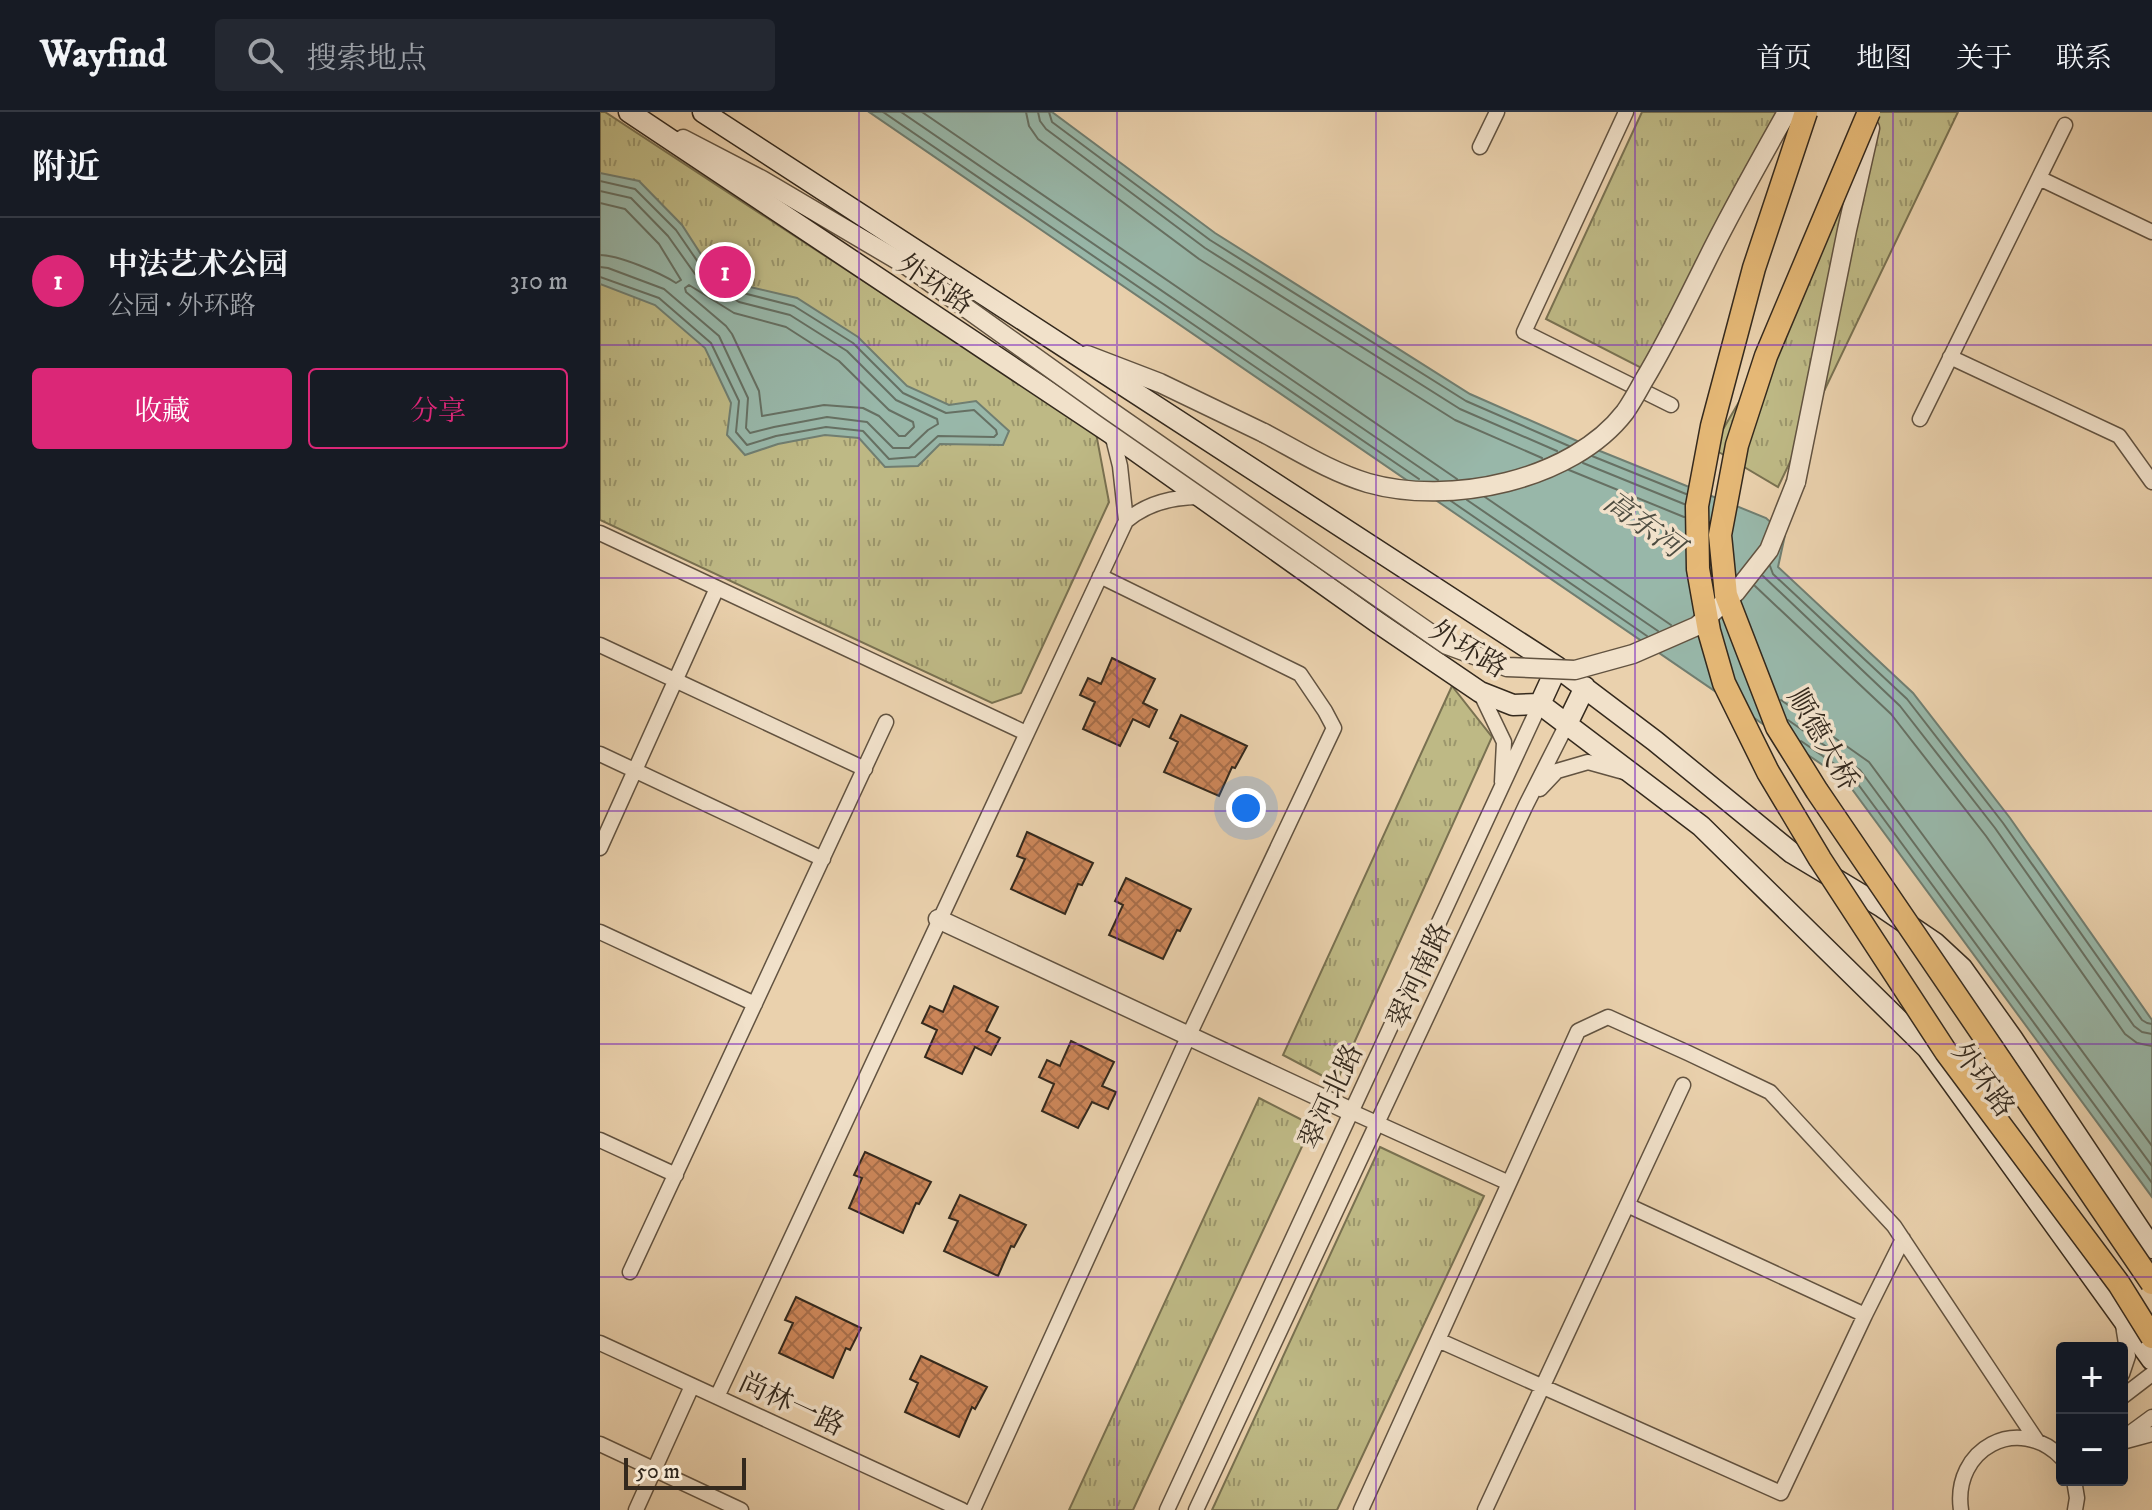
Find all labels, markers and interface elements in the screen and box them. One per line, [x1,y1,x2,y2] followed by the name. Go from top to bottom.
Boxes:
[215,19,775,91] search box
[40,31,167,79] text: Wayfind
[243,33,287,77] icon: search
[307,41,427,78] text: 搜索地点
[1756,41,1812,76] text: 首页
[1856,41,1912,76] text: 地图
[1956,41,2012,76] text: 关于
[2056,41,2112,76] text: 联系
[32,147,100,189] text: 附近
[699,242,751,302] pin: 1
[891,246,980,322] street label: 外环路
[108,247,288,284] text: 中法艺术公园
[53,265,63,298] text: 1
[510,265,568,298] text: 310 m
[108,290,255,323] text: 公园 · 外环路
[32,368,292,449] button: 收藏
[308,368,568,449] button: 分享
[1596,484,1694,570] water label: 高东河
[1423,613,1513,686] street label: 外环路
[1780,682,1866,797] street label: 顺德大桥
[1226,788,1266,828] your location
[1380,917,1459,1034] street label: 翠河南路
[1944,1036,2022,1124] street label: 外环路
[1292,1038,1371,1155] street label: 翠河北路
[2056,1342,2128,1486] map controls
[2056,1342,2128,1414] button: +
[733,1365,850,1444] street label: 尚林一路
[2056,1414,2128,1486] button: −
[624,1454,746,1490] scale bar
[636,1458,680,1485] text: 50 m

